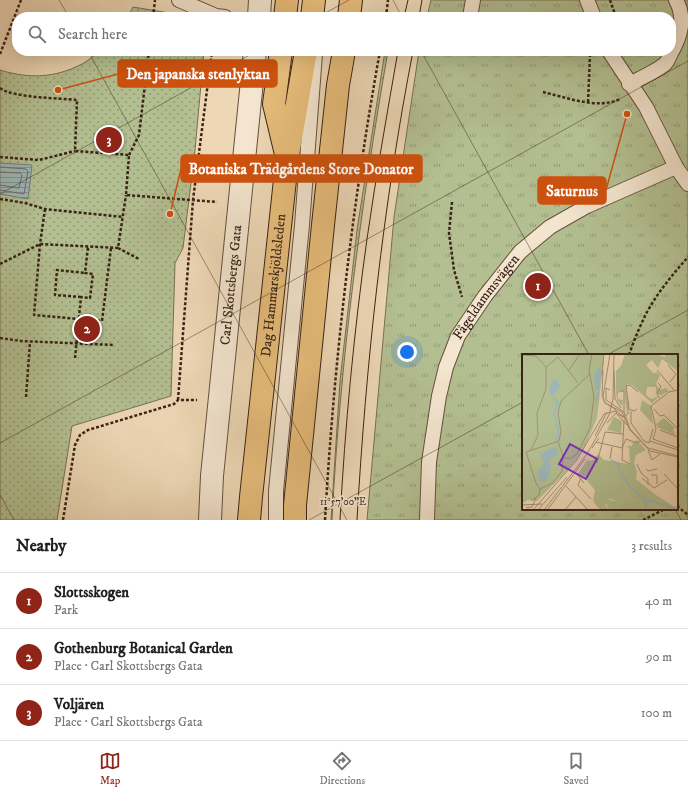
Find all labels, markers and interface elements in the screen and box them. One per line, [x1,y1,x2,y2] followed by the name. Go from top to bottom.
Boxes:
[12,12,676,56] search box
[26,23,48,45] icon: search
[58,25,127,44] text: Search here
[118,60,277,87] callout: Den japanska stenlyktan
[126,65,270,84] text: Den japanska stenlyktan
[96,125,122,155] pin: 3
[181,155,422,182] callout: Botaniska Trädgårdens Store Donator
[188,160,414,179] text: Botaniska Trädgårdens Store Donator
[538,177,606,204] callout: Saturnus
[546,182,598,201] text: Saturnus
[257,212,290,358] street label: Dag Hammarskjöldsleden
[216,224,246,346] street label: Carl Skottsbergs Gata
[449,250,524,343] street label: Fågeldammsvägen
[525,271,551,301] pin: 1
[74,314,100,344] pin: 2
[397,342,417,362] your location
[522,354,678,510] inset map
[320,496,366,508] text: 11°57'00"E
[16,535,66,557] text: Nearby
[631,538,672,554] text: 3 results
[54,583,129,602] text: Slottsskogen
[27,593,31,609] text: 1
[645,593,672,609] text: 40 m
[54,602,78,618] text: Park
[54,639,233,658] text: Gothenburg Botanical Garden
[26,649,32,665] text: 2
[646,649,672,665] text: 90 m
[54,658,202,674] text: Place · Carl Skottsbergs Gata
[54,695,104,714] text: Voljären
[27,705,31,721] text: 3
[641,705,672,721] text: 100 m
[54,714,202,730] text: Place · Carl Skottsbergs Gata
[99,750,121,788] tab: Map
[320,750,365,788] tab: Directions
[564,750,589,788] tab: Saved

